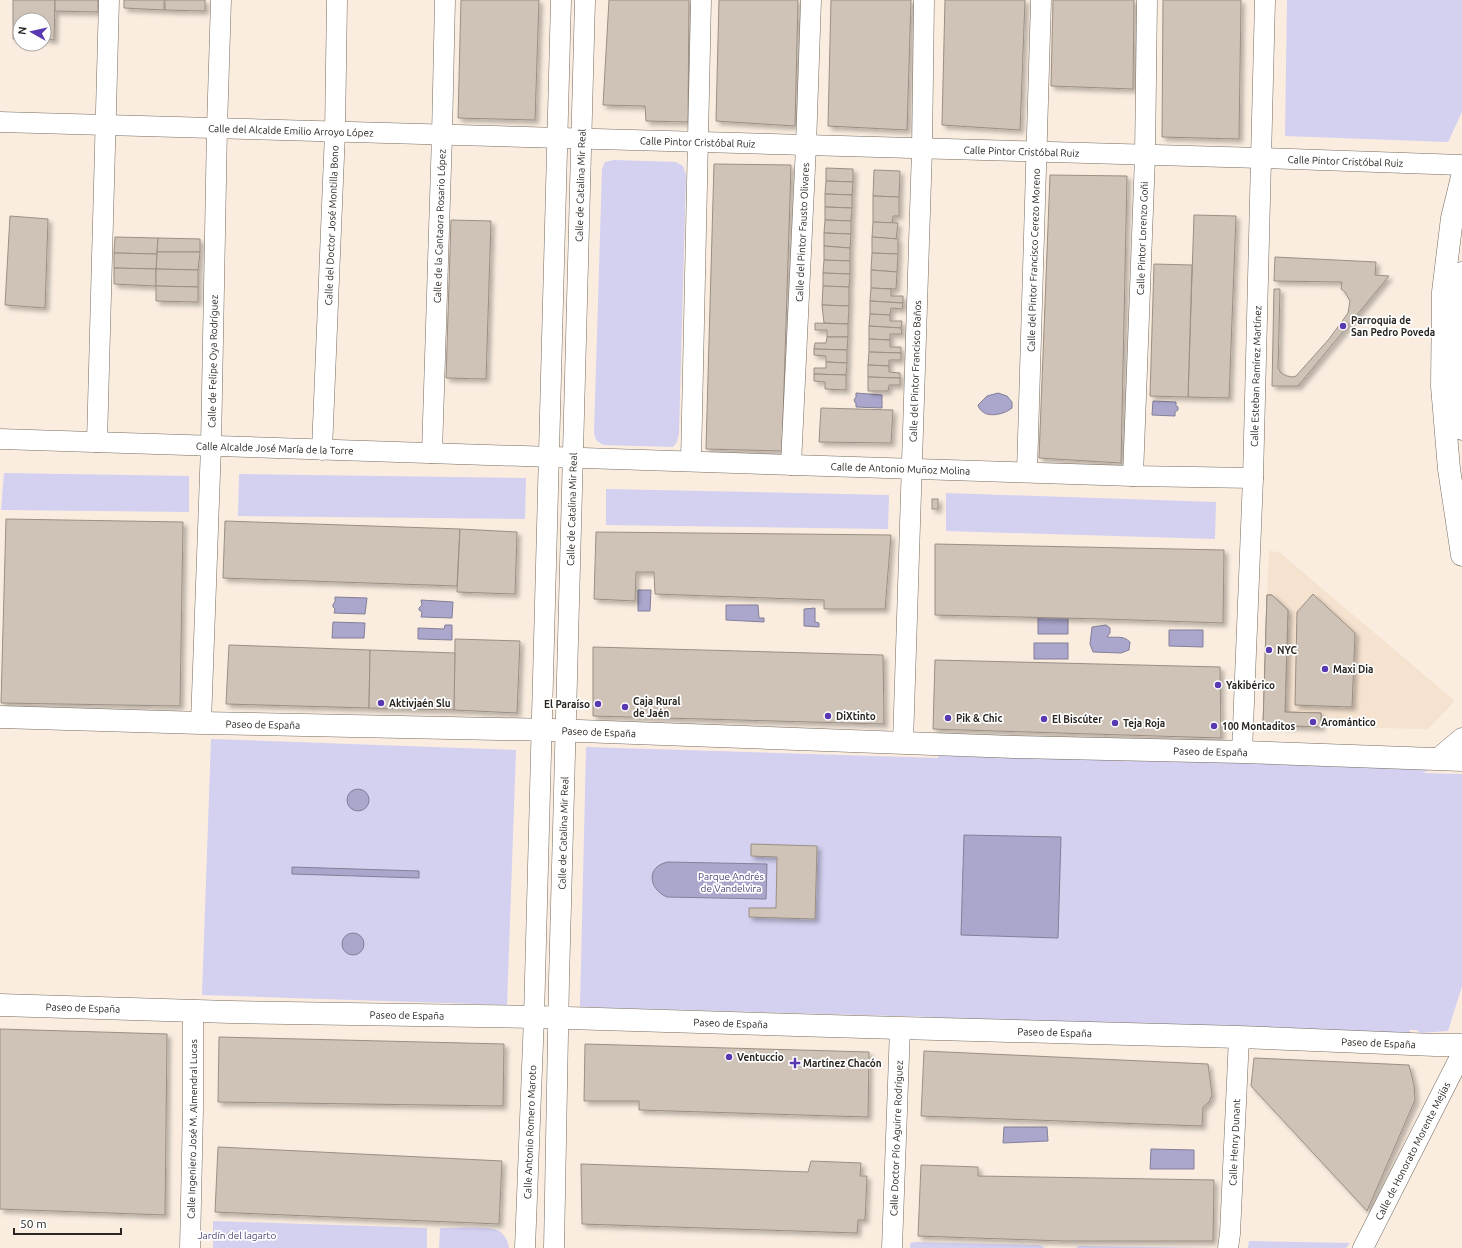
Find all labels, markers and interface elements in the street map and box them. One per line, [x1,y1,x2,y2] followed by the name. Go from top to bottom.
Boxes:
[12,12,52,52] north arrow
[16,26,29,36] text: N
[208,123,374,139] street label: Calle del Alcalde Emilio Arroyo López
[574,128,588,242] street label: Calle de Catalina Mir Real
[640,135,756,150] street label: Calle Pintor Cristóbal Ruiz
[323,145,340,305] street label: Calle del Doctor José Montilla Bono
[964,145,1080,159] street label: Calle Pintor Cristóbal Ruiz
[432,149,448,303] street label: Calle de la Cantaora Rosario López
[1287,154,1404,169] street label: Calle Pintor Cristóbal Ruiz
[794,162,811,302] street label: Calle del Pintor Fausto Olivares
[1026,168,1042,352] street label: Calle del Pintor Francisco Cerezo Moreno
[1135,181,1150,295] street label: Calle Pintor Lorenzo Goñi
[206,294,220,428] street label: Calle de Felipe Oya Rodríguez
[908,300,923,442] street label: Calle del Pintor Francisco Baños
[1249,305,1263,447] street label: Calle Esteban Ramírez Martínez
[1351,315,1435,338] place label: Parroquia de San Pedro Poveda
[1338,321,1348,331] marker: Parroquia de San Pedro Poveda
[196,440,354,457] street label: Calle Alcalde José María de la Torre
[565,452,579,566] street label: Calle de Catalina Mir Real
[831,461,970,477] street label: Calle de Antonio Muñoz Molina
[1264,645,1274,655] marker: NYC
[1277,645,1297,656] place label: NYC
[1320,664,1330,674] marker: Maxi Dia
[1333,664,1373,675] place label: Maxi Dia
[1213,680,1223,690] marker: Yakibérico
[1226,680,1275,691] place label: Yakibérico
[633,696,680,719] place label: Caja Rural de Jaén
[376,698,386,708] marker: Aktivjaén Slu
[389,698,451,709] place label: Aktivjaén Slu
[544,698,590,710] place label: El Paraíso
[593,699,603,709] marker: El Paraíso
[620,702,630,712] marker: Caja Rural de Jaén
[823,711,833,721] marker: DiXtinto
[836,711,876,722] place label: DiXtinto
[943,713,953,723] marker: Pik & Chic
[956,713,1002,724] place label: Pik & Chic
[1052,713,1103,725] place label: El Biscúter
[1039,714,1049,724] marker: El Biscúter
[1308,717,1318,727] marker: Aromántico
[1321,717,1376,728] place label: Aromántico
[225,718,300,731] street label: Paseo de España
[1110,718,1120,728] marker: Teja Roja
[1123,718,1165,729] place label: Teja Roja
[1209,721,1219,731] marker: 100 Montaditos
[1222,721,1296,732] place label: 100 Montaditos
[561,725,636,739] street label: Paseo de España
[1173,745,1248,758] street label: Paseo de España
[556,776,570,890] street label: Calle de Catalina Mir Real
[698,871,764,894] park label: Parque Andrés de Vandelvira
[46,1001,120,1015] street label: Paseo de España
[369,1009,444,1022] street label: Paseo de España
[693,1017,768,1030] street label: Paseo de España
[1017,1026,1092,1039] street label: Paseo de España
[1341,1036,1416,1050] street label: Paseo de España
[186,1039,199,1219] street label: Calle Ingeniero José M. Almendral Lucas
[724,1052,734,1062] marker: Ventuccio
[737,1052,784,1063] place label: Ventuccio
[803,1057,882,1069] place label: Martínez Chacón
[790,1058,800,1068] marker: Martínez Chacón
[888,1060,905,1216] street label: Calle Doctor Pío Aguirre Rodríguez
[522,1065,538,1199] street label: Calle Antonio Romero Maroto
[1373,1080,1452,1222] street label: Calle de Honorato Morente Mejías
[1227,1098,1242,1186] street label: Calle Henry Dunant
[14,1210,121,1236] scale bar
[20,1217,47,1230] text: 50 m
[198,1230,276,1241] park label: Jardín del lagarto

